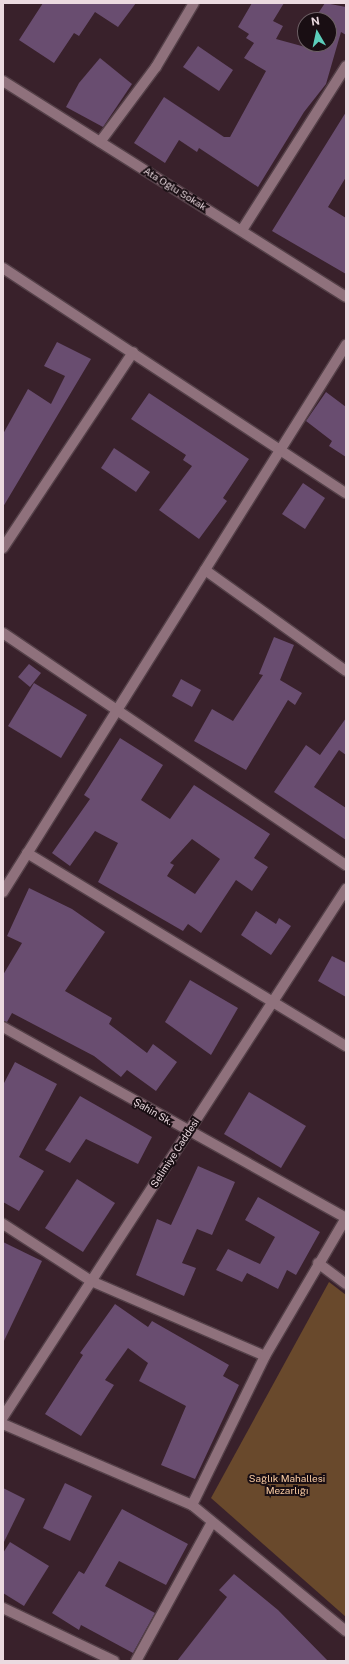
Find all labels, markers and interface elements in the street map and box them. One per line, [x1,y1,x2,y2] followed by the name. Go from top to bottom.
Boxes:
[297,12,337,52] north arrow
[310,15,320,28] text: N
[141,165,209,213] street label: Ata Oğlu Sokak
[131,1096,175,1128] street label: Şahin Sk.
[148,1116,202,1190] street label: Selimiye Caddesi
[249,1472,325,1496] park label: Sağlık Mahallesi Mezarlığı

